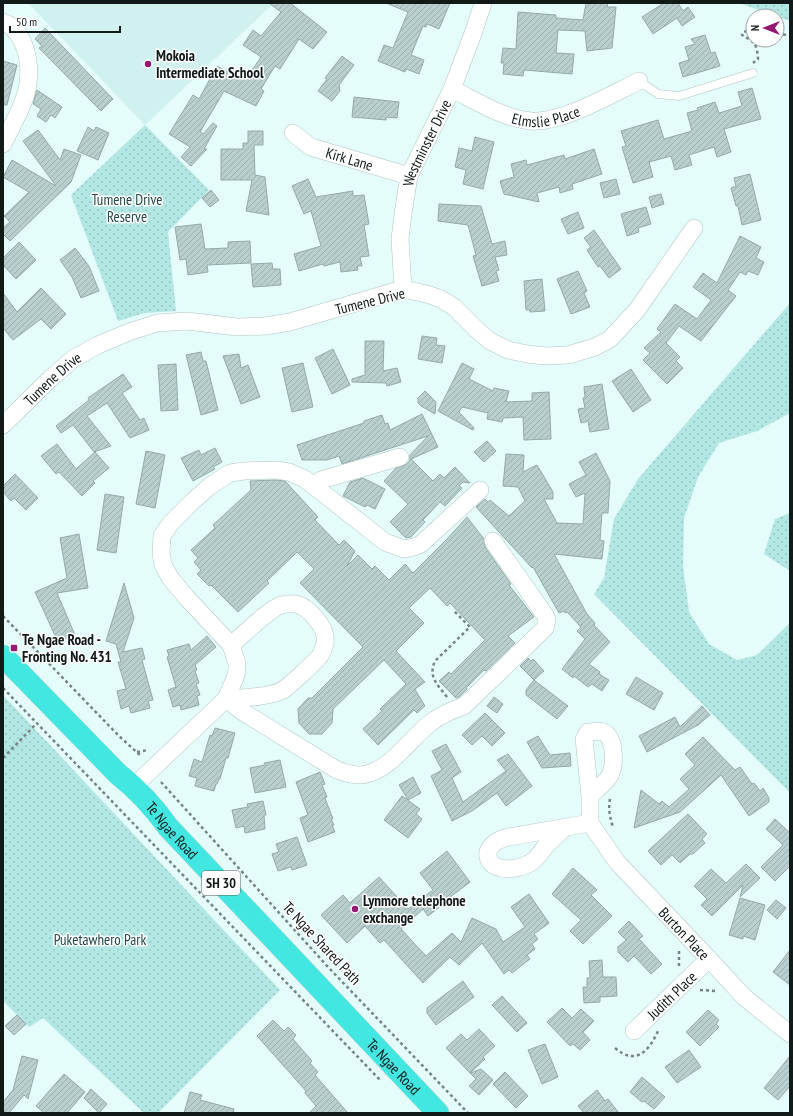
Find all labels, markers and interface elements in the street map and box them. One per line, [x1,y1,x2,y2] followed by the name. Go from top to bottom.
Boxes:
[10,8,120,34] scale bar
[745,8,785,48] north arrow
[16,14,37,29] text: 50 m
[748,25,762,31] text: N
[156,46,264,82] place label: Mokoia Intermediate School
[143,59,153,69] marker: Mokoia Intermediate School
[398,96,455,187] street label: Westminster Drive
[510,101,582,131] street label: Elmslie Place
[324,142,375,174] street label: Kirk Lane
[91,190,163,226] park label: Tumene Drive Reserve
[333,283,407,319] street label: Tumene Drive
[20,347,84,409] street label: Tumene Drive
[22,630,112,666] place label: Te Ngae Road - Fronting No. 431
[9,643,19,653] marker: Te Ngae Road - Fronting No. 431
[142,797,203,863] street label: Te Ngae Road
[202,871,240,895] road number: SH 30
[363,891,466,927] place label: Lynmore telephone exchange
[279,898,365,988] street label: Te Ngae Shared Path
[655,903,714,964] street label: Burton Place
[350,904,360,914] marker: Lynmore telephone exchange
[54,930,146,949] park label: Puketawhero Park
[642,967,700,1024] street label: Judith Place
[363,1034,425,1098] street label: Te Ngae Road

